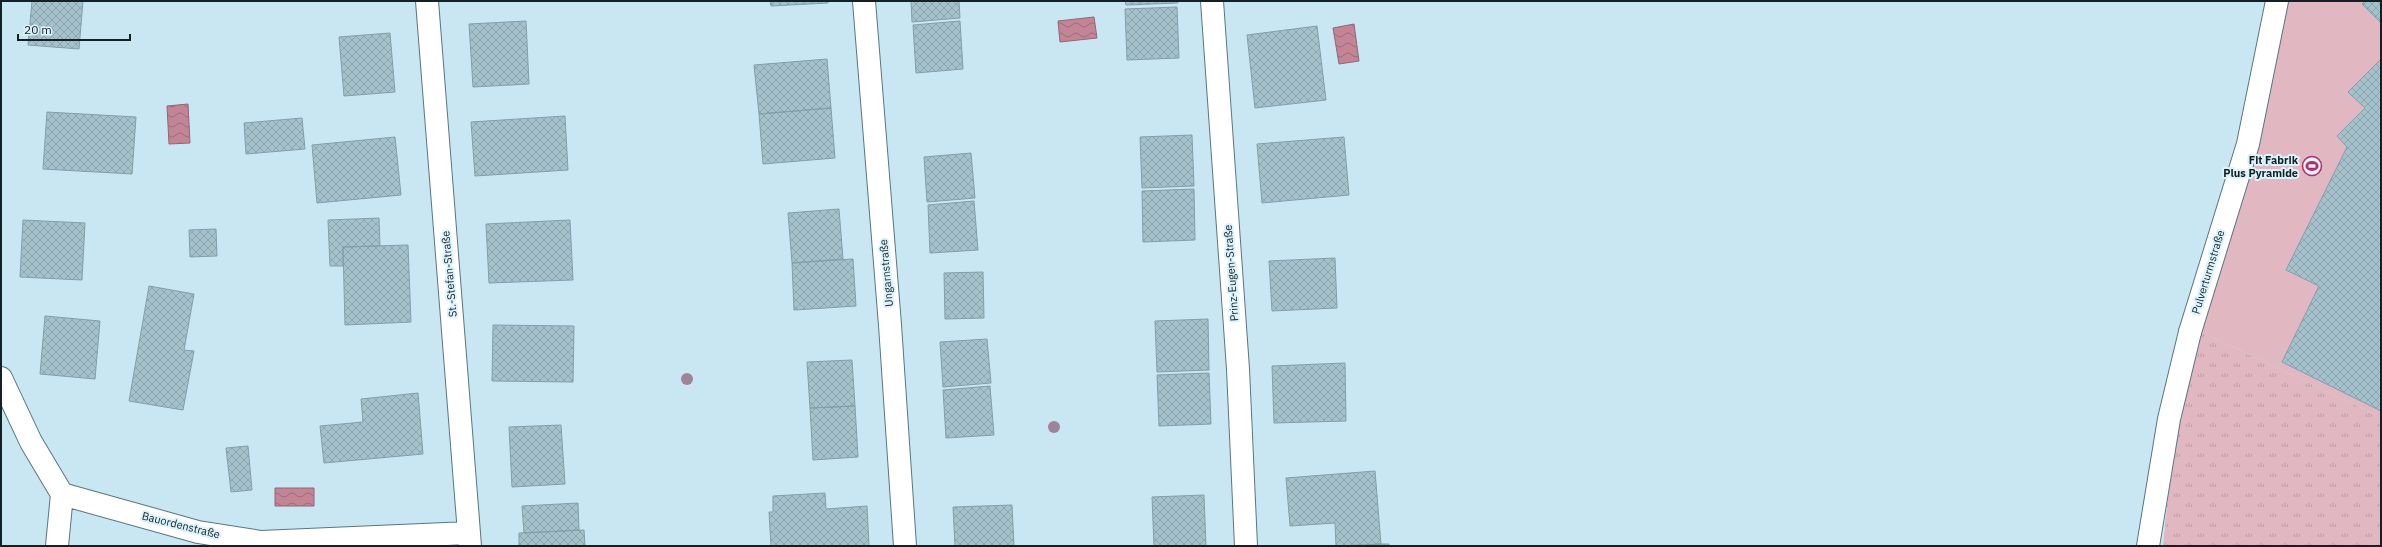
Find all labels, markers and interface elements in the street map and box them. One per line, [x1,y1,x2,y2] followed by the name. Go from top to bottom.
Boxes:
[18,16,130,42] scale bar
[24,22,52,37] text: 20 m
[2223,153,2299,180] place label: Fit Fabrik Plus Pyramide
[2301,155,2323,177] sports icon: Fit Fabrik Plus Pyramide
[1221,224,1241,322] street label: Prinz-Eugen-Straße
[2189,228,2227,316] street label: Pulverturmstraße
[438,230,460,318] street label: St.-Stefan-Straße
[876,239,896,307] street label: Ungarnstraße
[140,509,222,541] street label: Bauordenstraße

